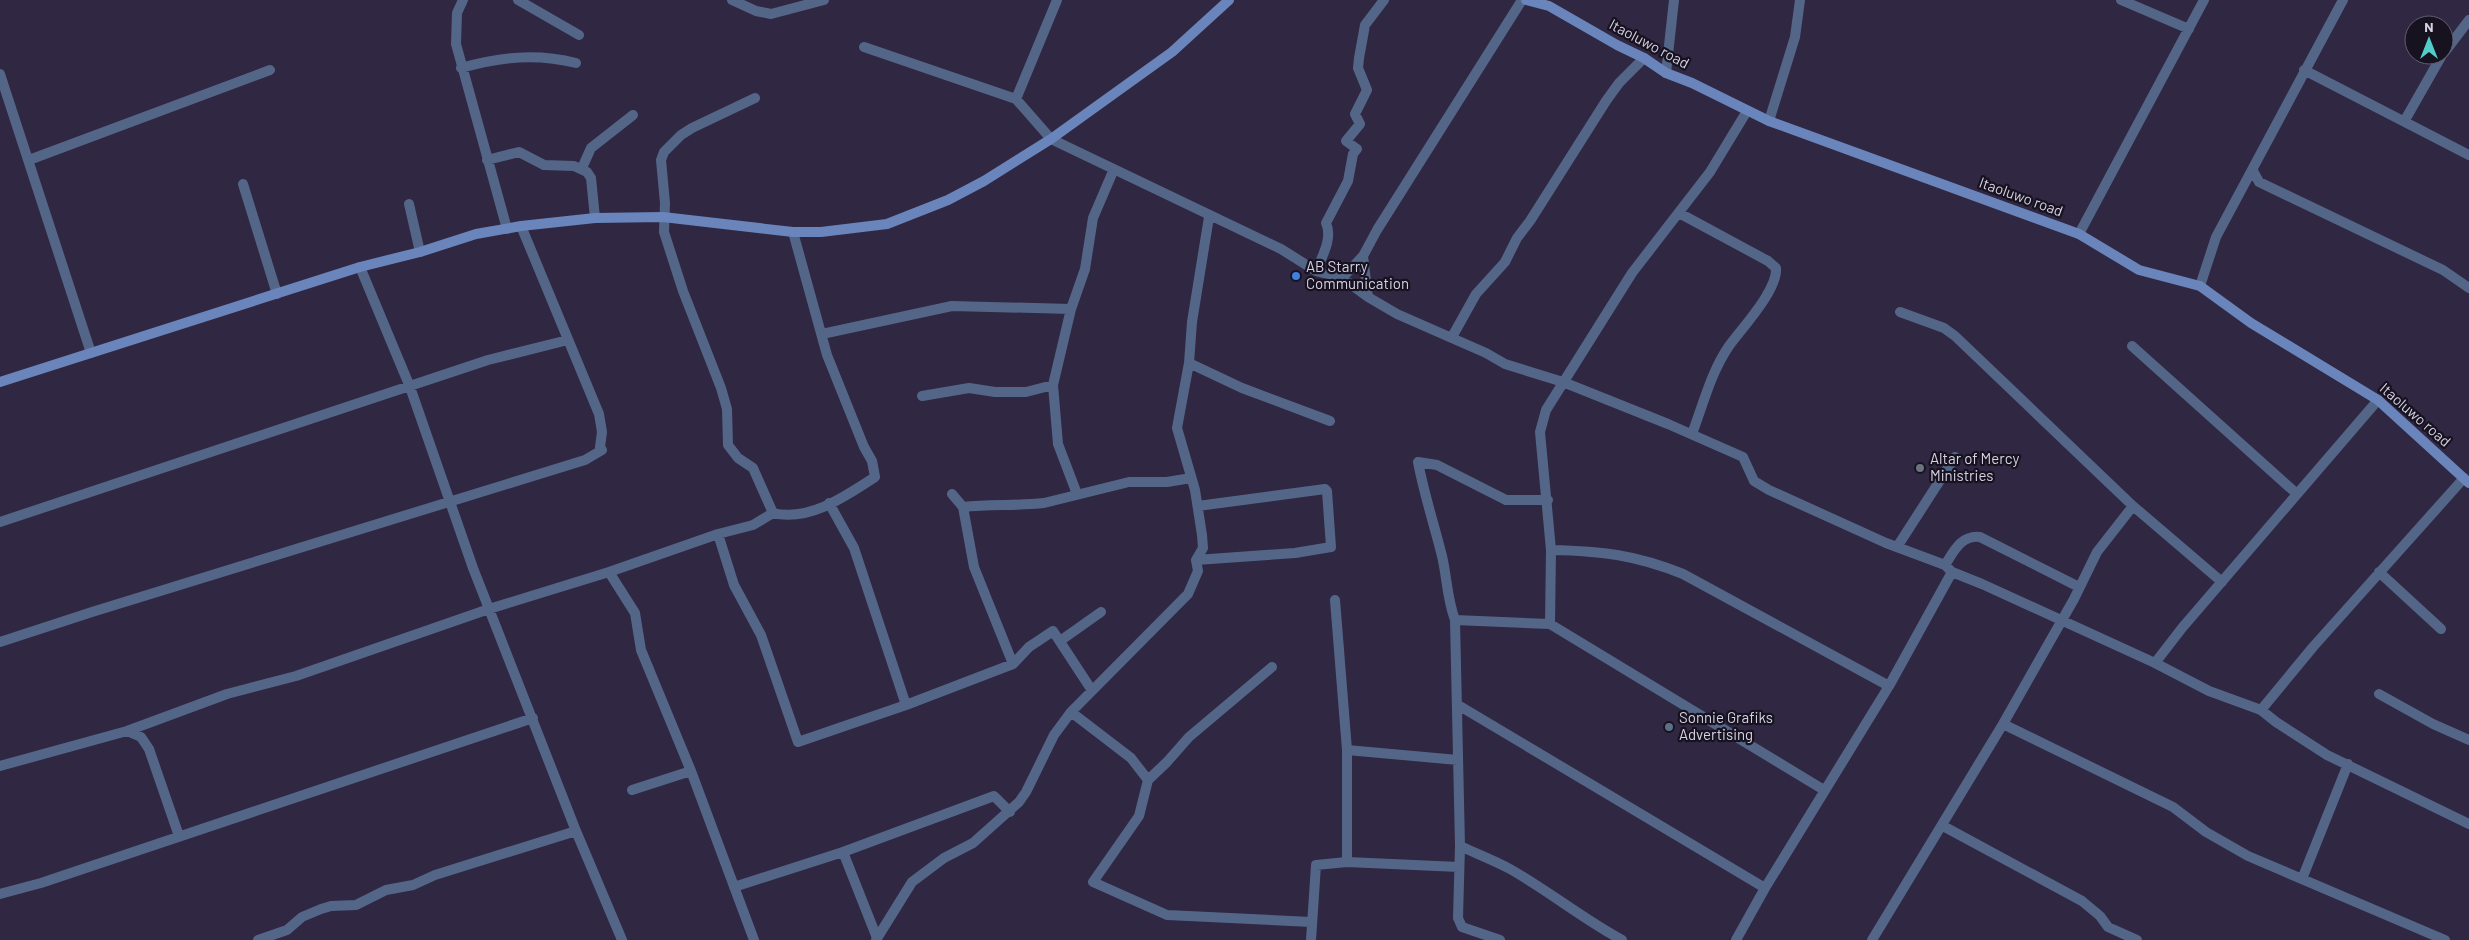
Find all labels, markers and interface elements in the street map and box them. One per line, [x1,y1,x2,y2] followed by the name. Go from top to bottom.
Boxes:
[1606,15,1692,72] street label: Itaoluwo road
[2404,15,2454,65] north arrow
[2424,18,2434,35] text: N
[1977,173,2066,220] street label: Itaoluwo road
[1306,257,1409,292] place label: AB Starry Communication
[1290,270,1302,282] marker: AB Starry Communication
[2377,379,2455,450] street label: Itaoluwo road
[1930,449,2019,484] place label: Altar of Mercy Ministries
[1914,462,1926,474] marker: Altar of Mercy Ministries
[1679,708,1773,743] place label: Sonnie Grafiks Advertising
[1663,721,1675,733] marker: Sonnie Grafiks Advertising

